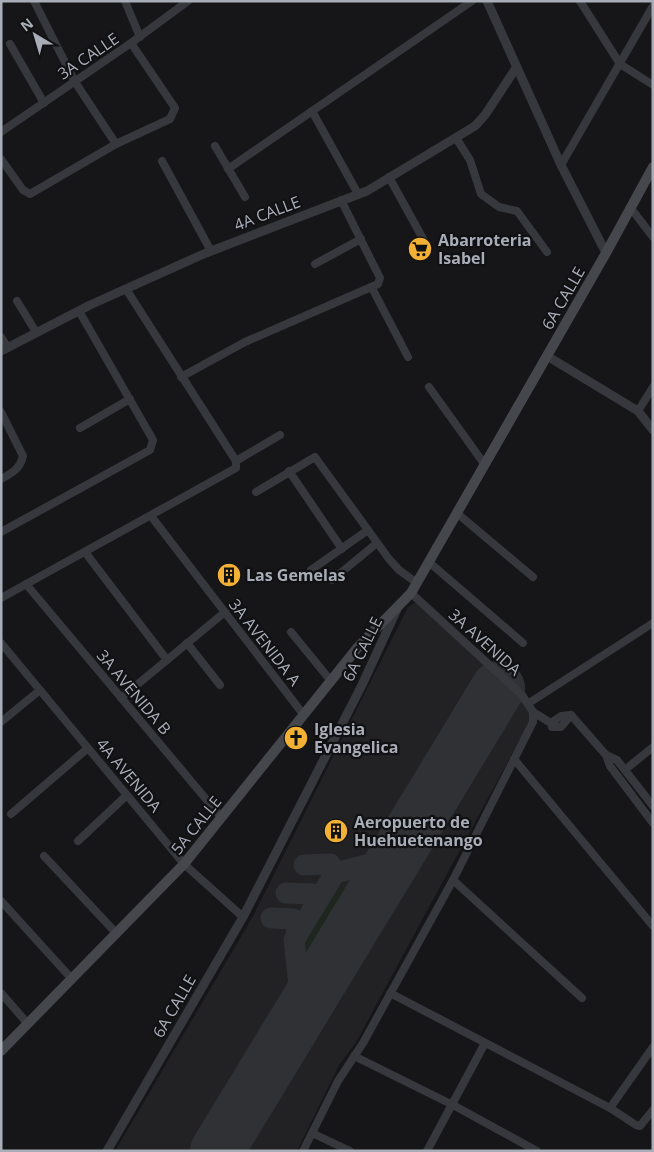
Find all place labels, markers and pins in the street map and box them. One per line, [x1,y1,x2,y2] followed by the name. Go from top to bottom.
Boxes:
[438,229,531,269] place label: Abarroteria Isabel
[407,236,433,262] supermarket icon: Abarroteria Isabel
[216,562,242,588] building icon: Las Gemelas
[246,564,346,586] place label: Las Gemelas
[314,718,398,758] place label: Iglesia Evangelica
[283,725,309,751] church icon: Iglesia Evangelica
[354,811,483,851] place label: Aeropuerto de Huehuetenango
[323,818,349,844] building icon: Aeropuerto de Huehuetenango

